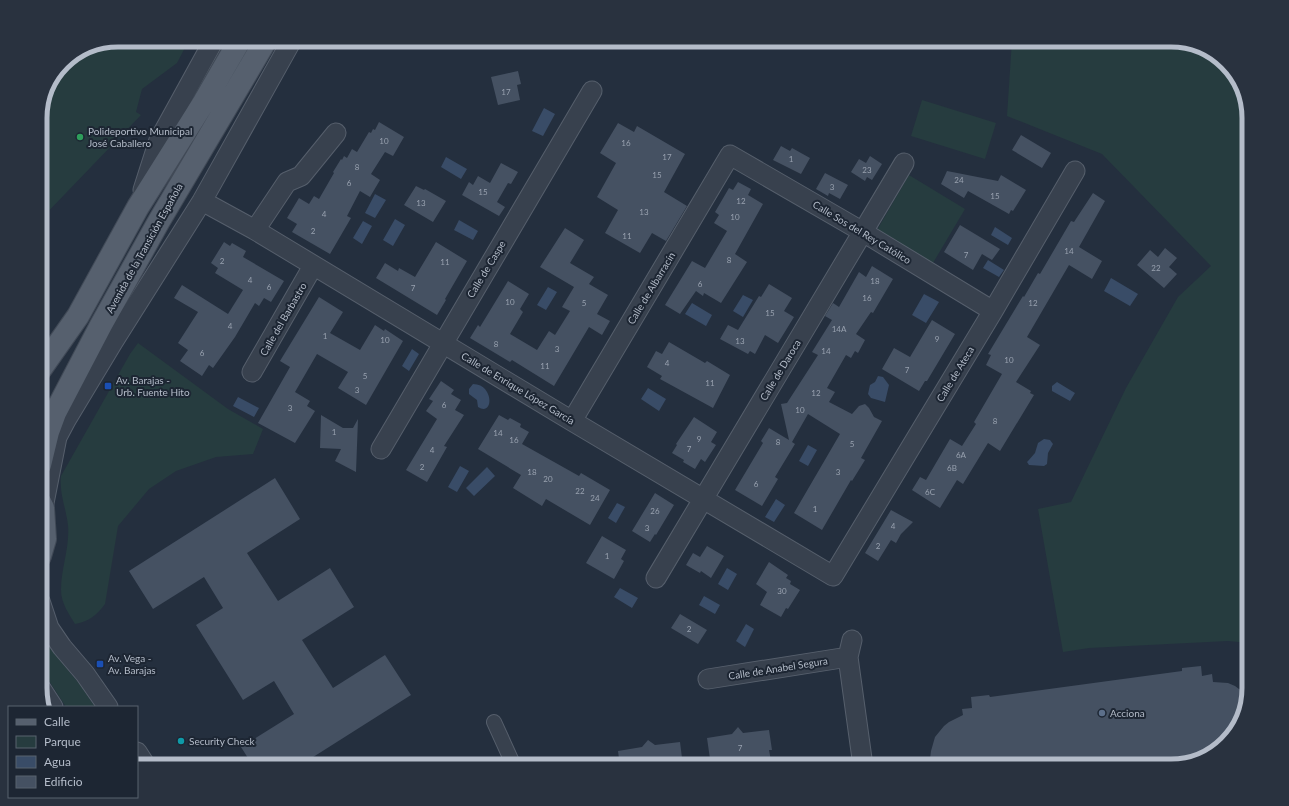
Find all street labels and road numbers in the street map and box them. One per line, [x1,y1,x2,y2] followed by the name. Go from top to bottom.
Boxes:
[103,181,185,315] street label: Avenida de la Transición Española
[811,198,914,266] street label: Calle Sos del Rey Católico
[464,238,508,300] street label: Calle de Caspe
[625,250,677,326] street label: Calle de Albarracín
[257,280,309,358] street label: Calle del Barbastro
[757,337,803,403] street label: Calle de Daroca
[934,344,976,404] street label: Calle de Ateca
[459,349,577,427] street label: Calle de Enrique López García
[727,654,829,682] street label: Calle de Anabel Segura

